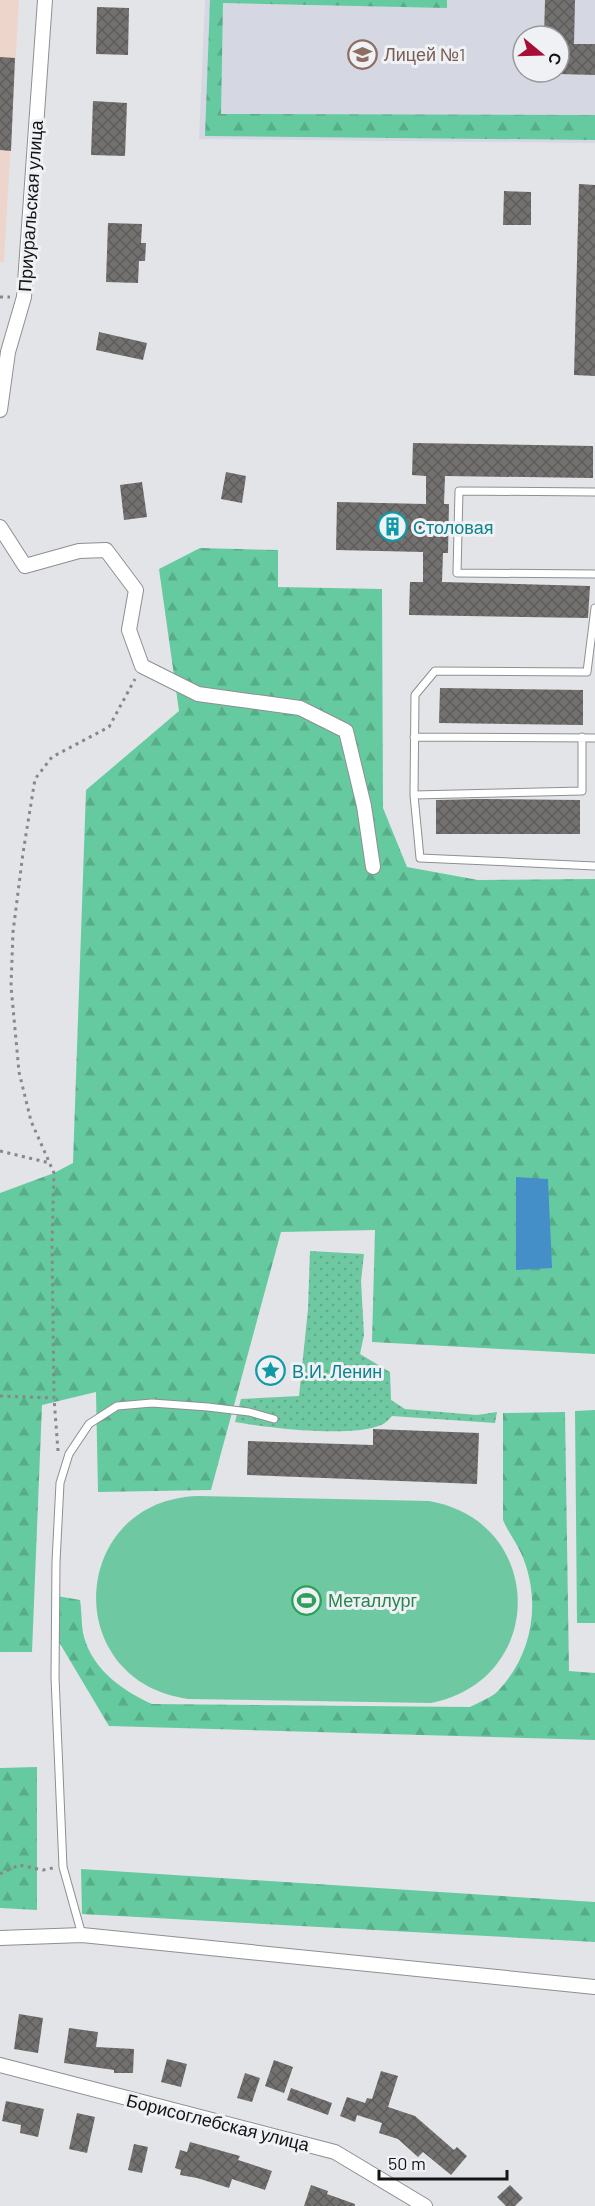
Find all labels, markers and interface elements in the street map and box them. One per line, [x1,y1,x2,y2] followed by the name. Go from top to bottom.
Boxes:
[511,24,571,84] north arrow
[347,38,379,70] school or university icon: Лицей №1
[384,43,465,65] place label: Лицей №1
[545,50,567,68] text: С
[13,119,47,292] street label: Приуральская улица
[376,511,408,543] building icon: Столовая
[413,516,494,538] place label: Столовая
[255,1355,287,1387] place icon: В.И. Ленин
[292,1360,382,1382] place label: В.И. Ленин
[291,1584,323,1616] sports icon: Металлург
[328,1589,417,1611] place label: Металлург
[124,2089,313,2156] street label: Борисоглебская улица
[379,2143,506,2181] scale bar
[388,2152,426,2174] text: 50 m

